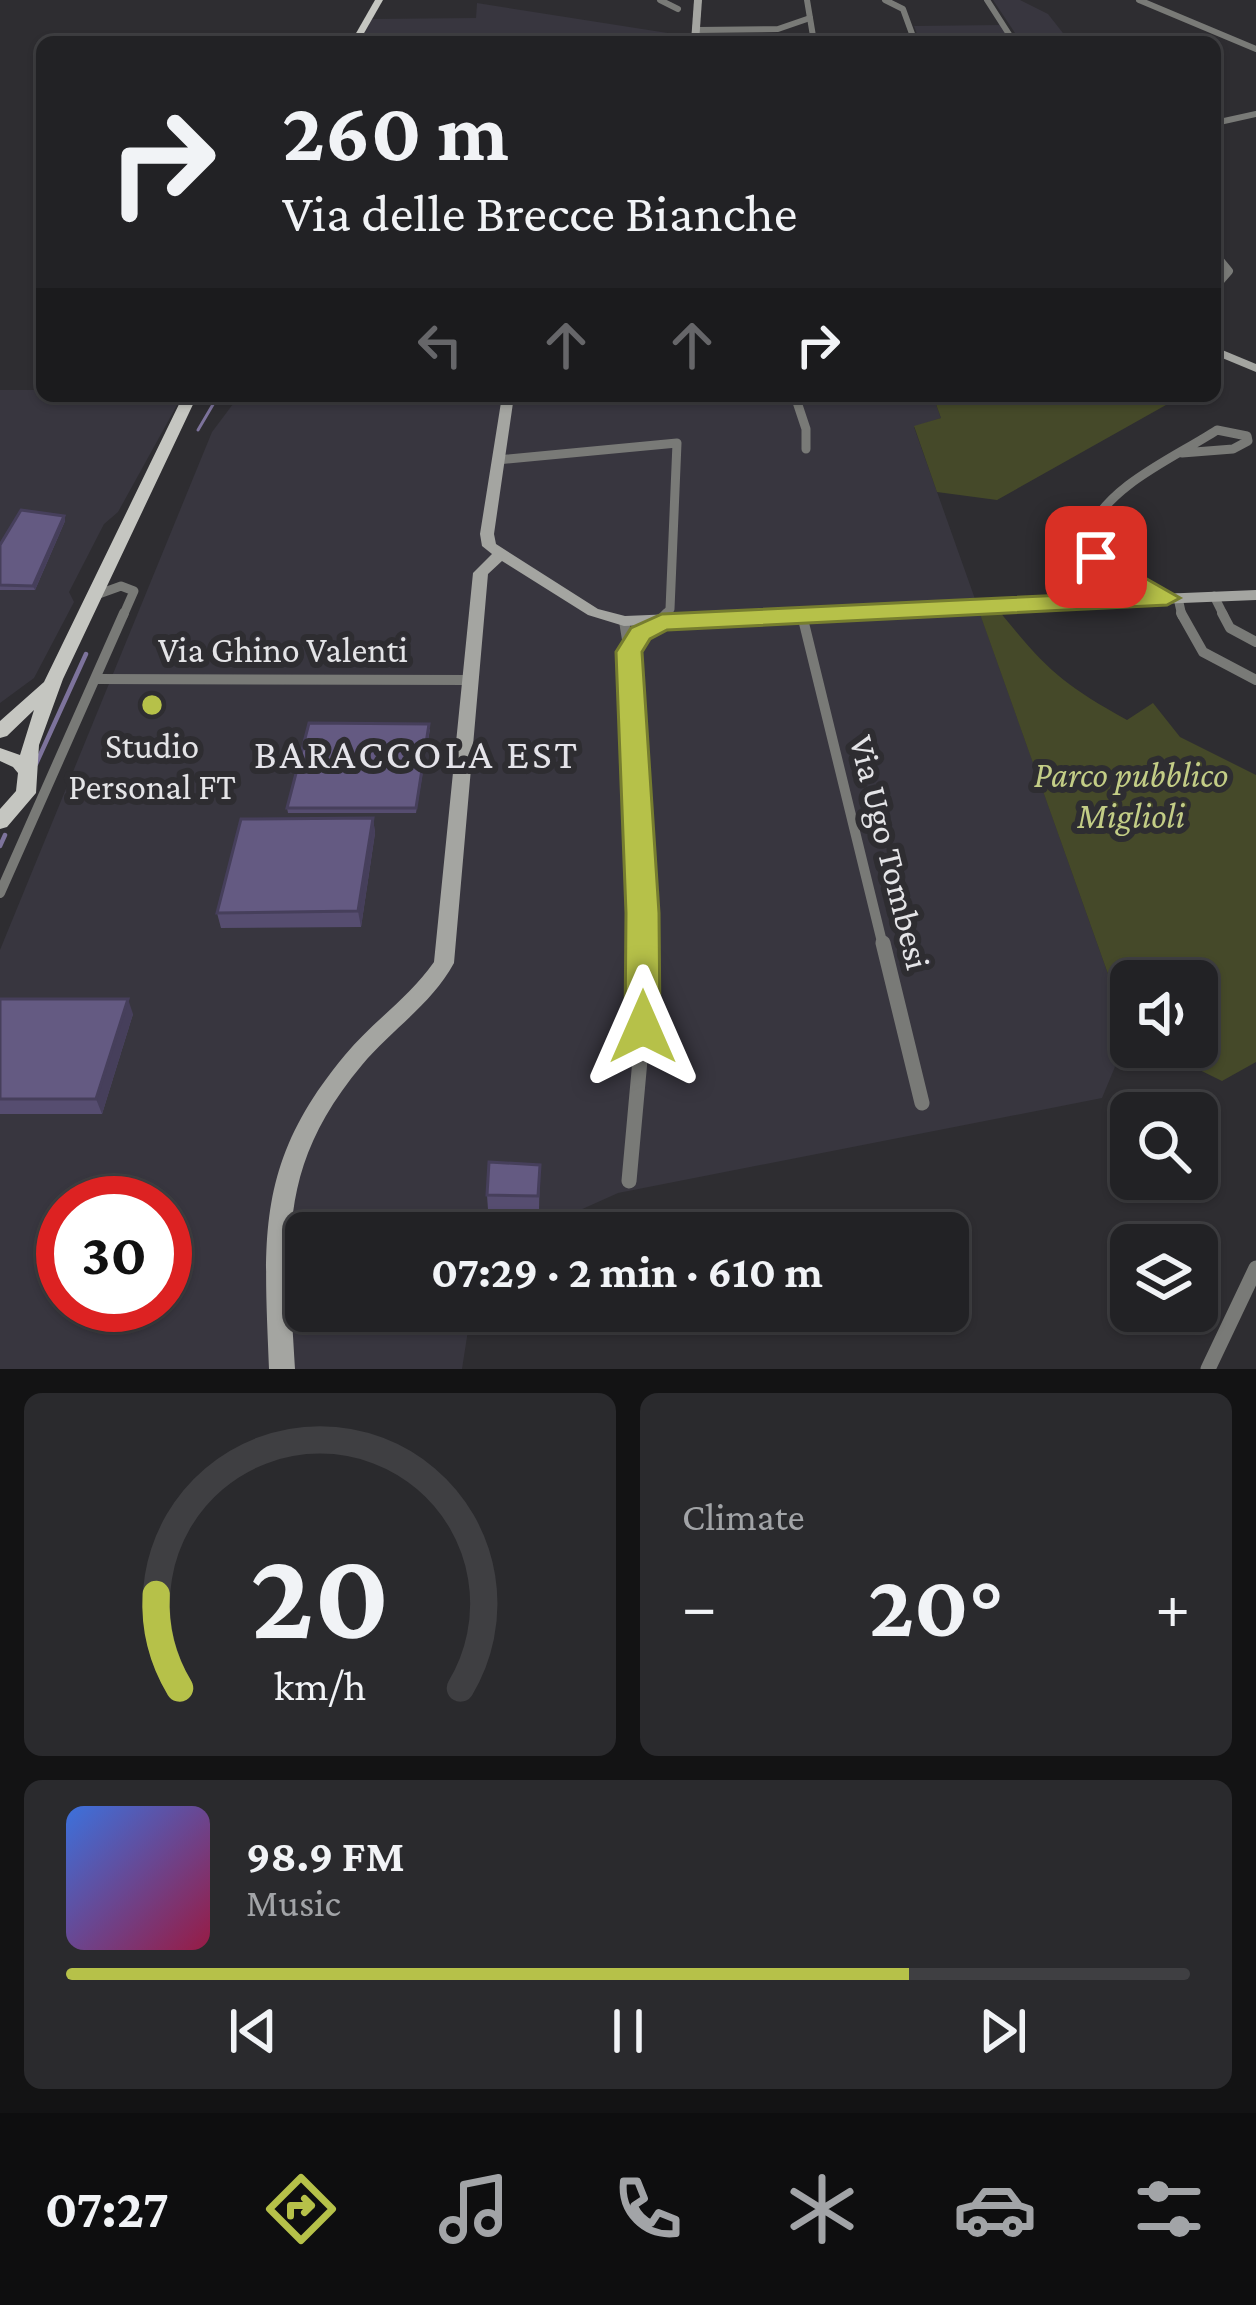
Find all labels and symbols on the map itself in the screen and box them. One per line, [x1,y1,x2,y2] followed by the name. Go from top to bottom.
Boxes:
[1045,506,1147,608] pin
[158,630,408,670] street label: Via Ghino Valenti
[139,692,165,718] marker: Studio Personal FT
[68,726,236,807] place label: Studio Personal FT
[254,730,580,777] district label: BARACCOLA EST
[842,731,938,974] street label: Via Ugo Tombesi
[1034,755,1228,836] park label: Parco pubblico Miglioli
[580,964,706,1090] position arrow
[36,1176,192,1332] speed limit sign: 30

